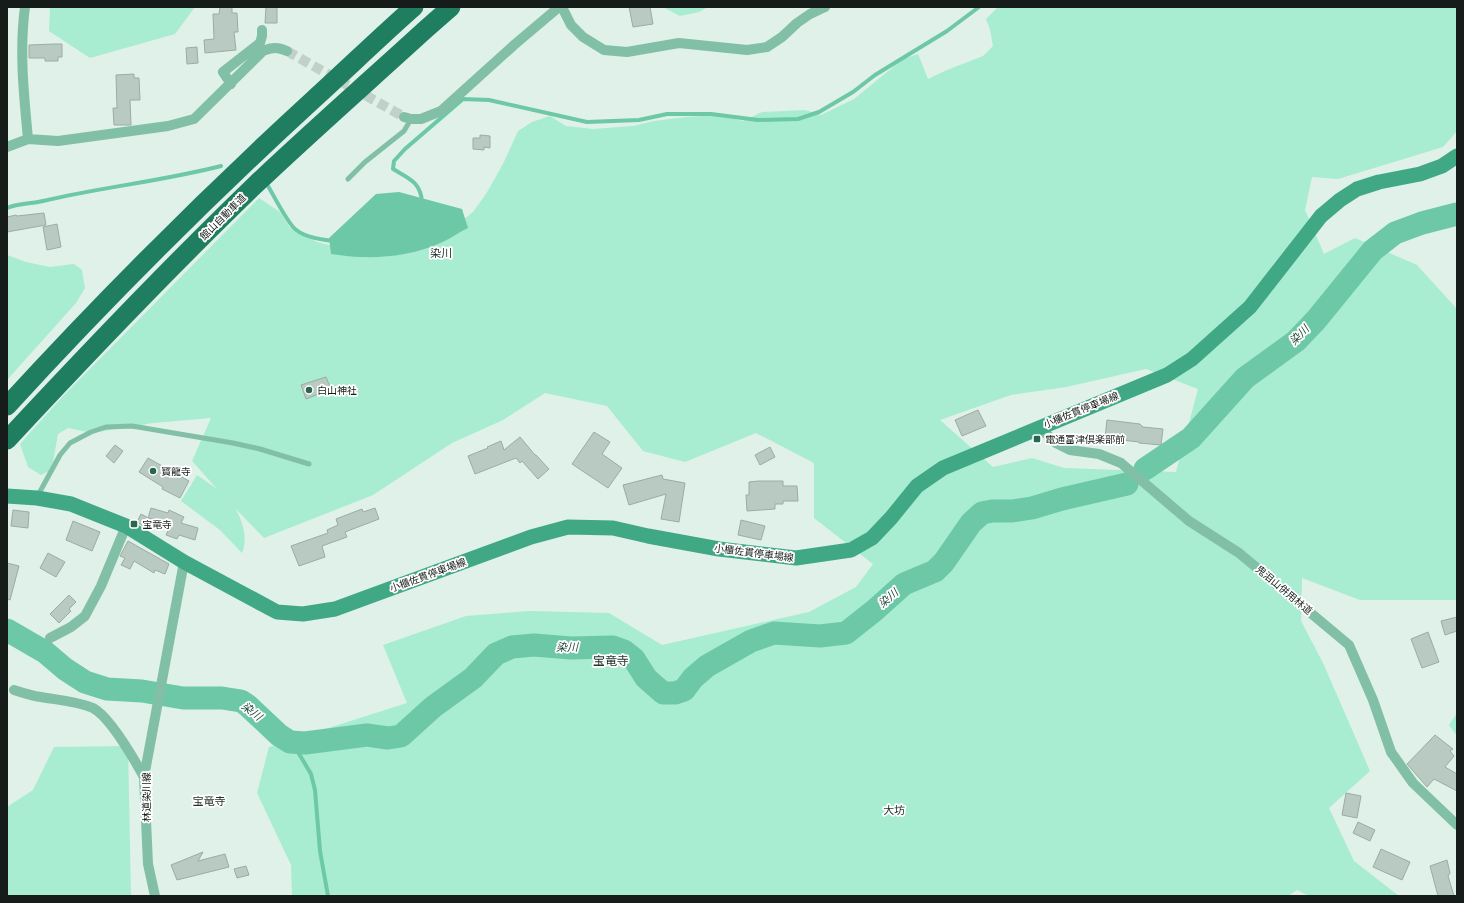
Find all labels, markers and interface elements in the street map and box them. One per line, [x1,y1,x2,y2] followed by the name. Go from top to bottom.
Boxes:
[198,192,248,242] street label: 館山自動車道
[430,247,452,259] district label: 染川
[1287,322,1312,347] water label: 染川
[304,385,314,395] marker: 白山神社
[317,385,357,396] place label: 白山神社
[1042,390,1120,430] street label: 小櫃佐貫停車場線
[1032,434,1042,444] marker: 電通富津倶楽部前
[1045,434,1125,445] place label: 電通富津倶楽部前
[148,466,158,476] marker: 寳龍寺
[161,466,191,477] place label: 寳龍寺
[129,519,139,529] marker: 宝竜寺
[142,519,172,530] place label: 宝竜寺
[714,543,794,563] street label: 小櫃佐貫停車場線
[389,556,467,594] street label: 小櫃佐貫停車場線
[1254,563,1314,617] street label: 鬼泪山併用林道
[876,586,901,610] water label: 染川
[556,641,579,653] water label: 染川
[593,654,629,667] district label: 宝竜寺
[240,699,265,723] water label: 染川
[141,772,152,822] street label: 林道染川線
[193,795,226,807] district label: 宝竜寺
[883,804,905,816] district label: 大坊

